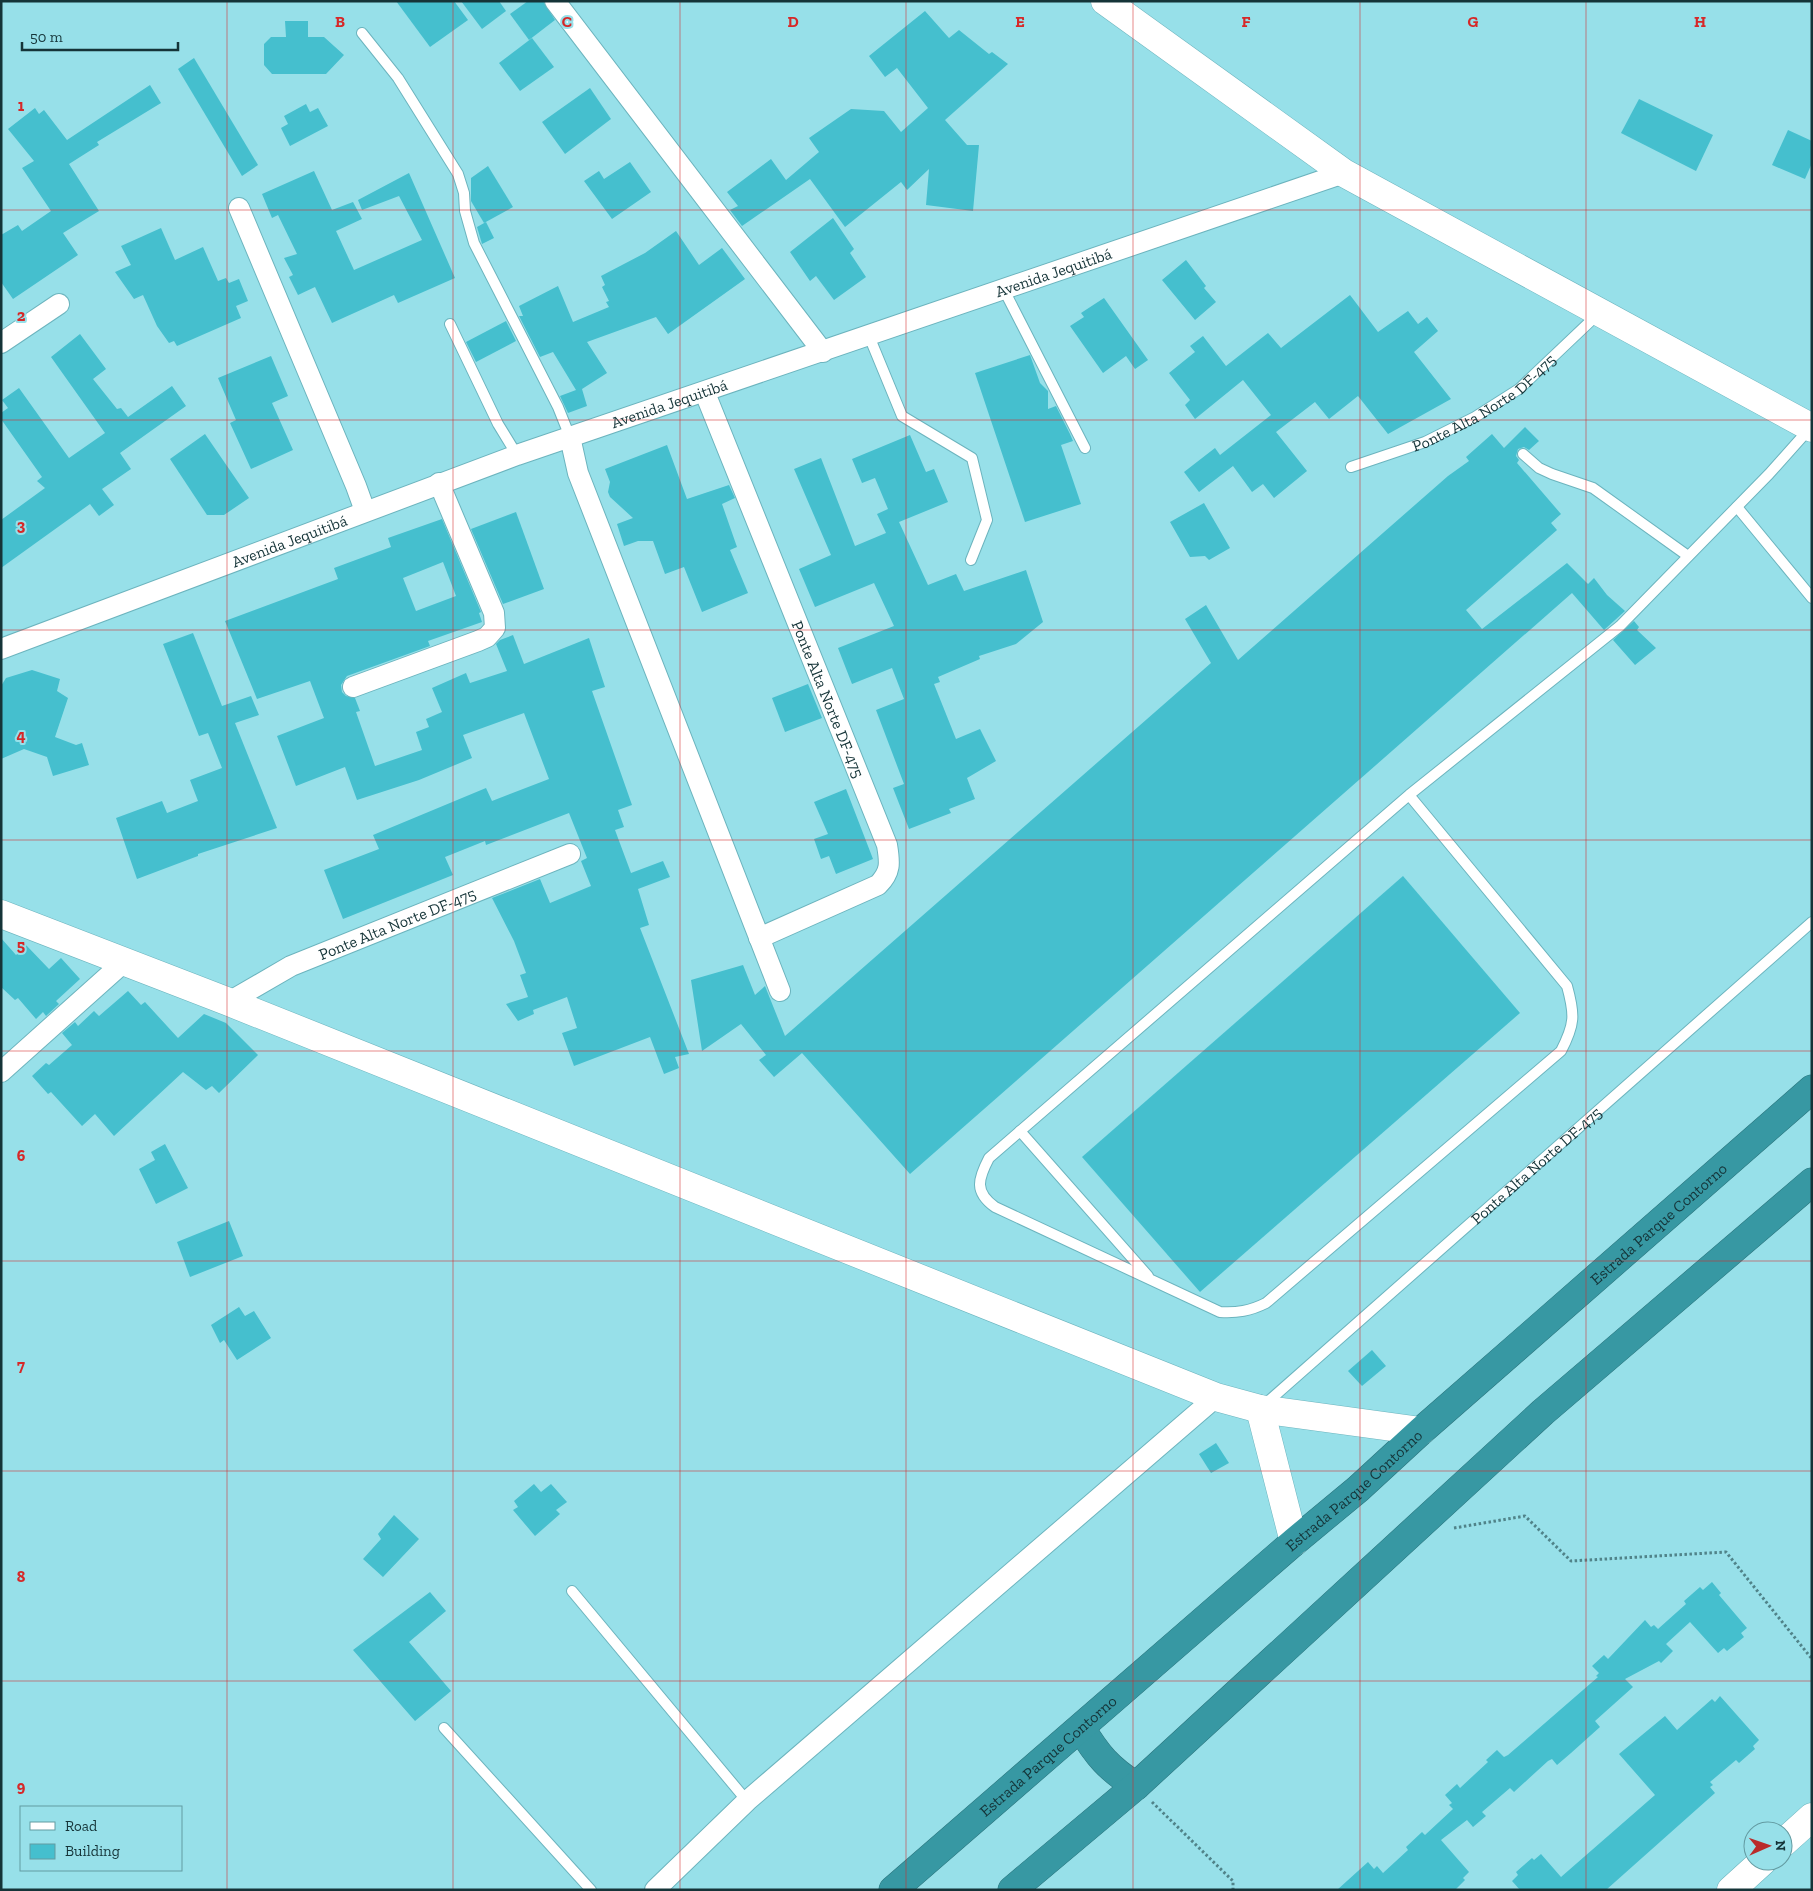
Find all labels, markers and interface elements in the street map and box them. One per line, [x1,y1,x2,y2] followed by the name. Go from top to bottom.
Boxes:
[335,12,345,31] text: B
[562,12,572,31] text: C
[787,12,799,31] text: D
[1015,12,1025,31] text: E
[1241,12,1251,31] text: F
[1468,12,1479,31] text: G
[1694,12,1706,31] text: H
[22,20,179,52] scale bar
[30,28,63,46] text: 50 m
[18,96,25,115] text: 1
[993,244,1114,301] street label: Avenida Jequitibá
[17,306,26,325] text: 2
[1410,350,1560,456] street label: Ponte Alta Norte DF-475
[609,375,730,432] street label: Avenida Jequitibá
[229,511,350,571] street label: Avenida Jequitibá
[17,516,26,535] text: 3
[788,618,868,781] street label: Ponte Alta Norte DF-475
[16,726,26,745] text: 4
[316,884,479,964] street label: Ponte Alta Norte DF-475
[17,936,25,955] text: 5
[1467,1103,1606,1228] street label: Ponte Alta Norte DF-475
[17,1146,26,1165] text: 6
[1586,1159,1731,1289] street label: Estrada Parque Contorno
[17,1356,25,1375] text: 7
[1282,1426,1426,1555] street label: Estrada Parque Contorno
[17,1567,26,1586] text: 8
[976,1691,1121,1821] street label: Estrada Parque Contorno
[17,1777,26,1796] text: 9
[20,1806,182,1871] legend
[65,1817,98,1835] text: Road
[1743,1821,1793,1871] north arrow
[1772,1840,1789,1852] text: N
[65,1842,120,1860] text: Building

